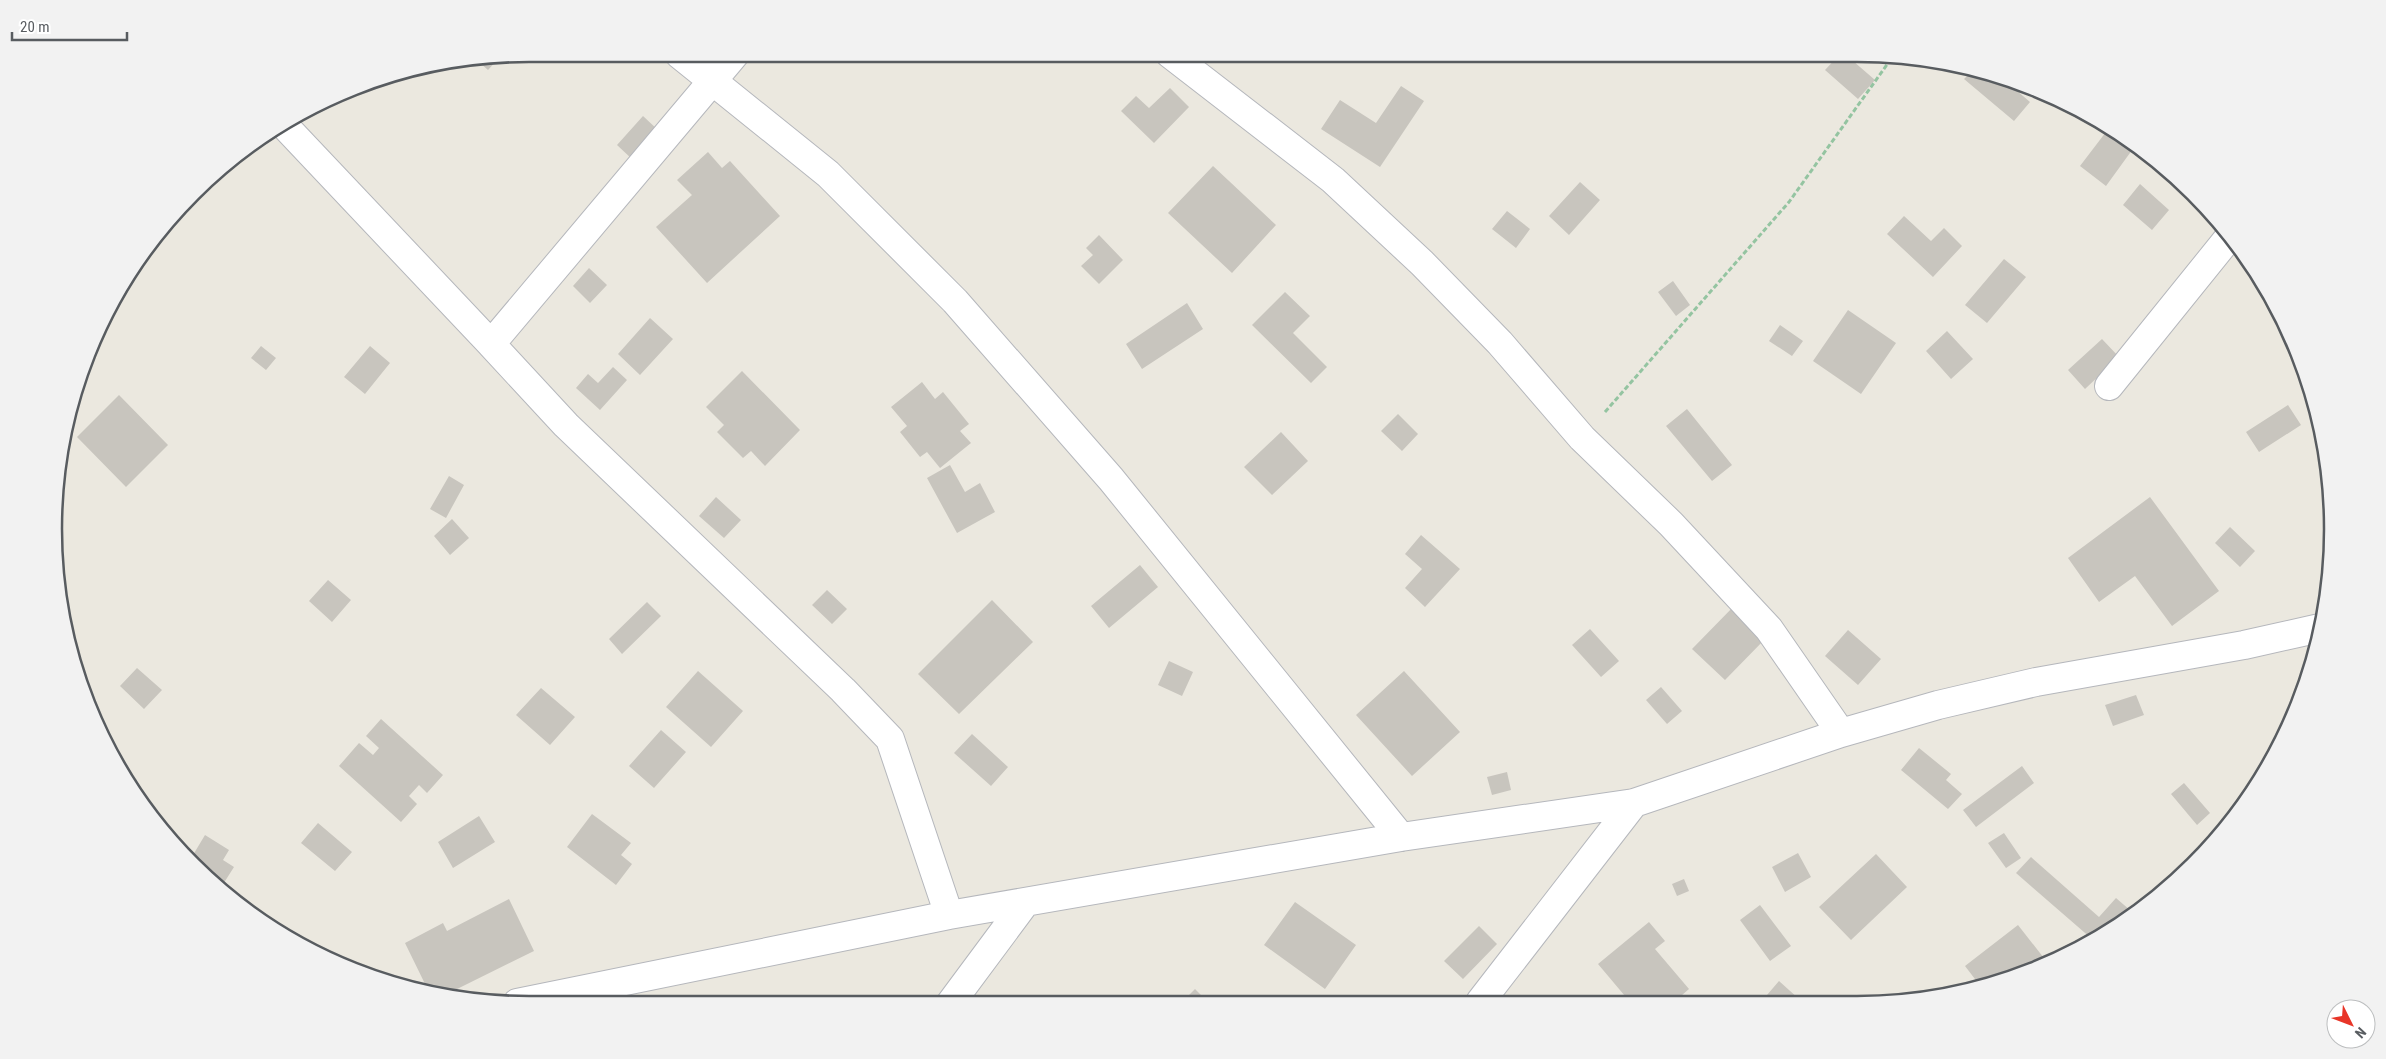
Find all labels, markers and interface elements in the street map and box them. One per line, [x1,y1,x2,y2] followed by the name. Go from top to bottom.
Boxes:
[12,10,128,42] scale bar
[20,18,50,36] text: 20 m
[2326,999,2376,1049] north arrow
[2352,1024,2369,1041] text: N

